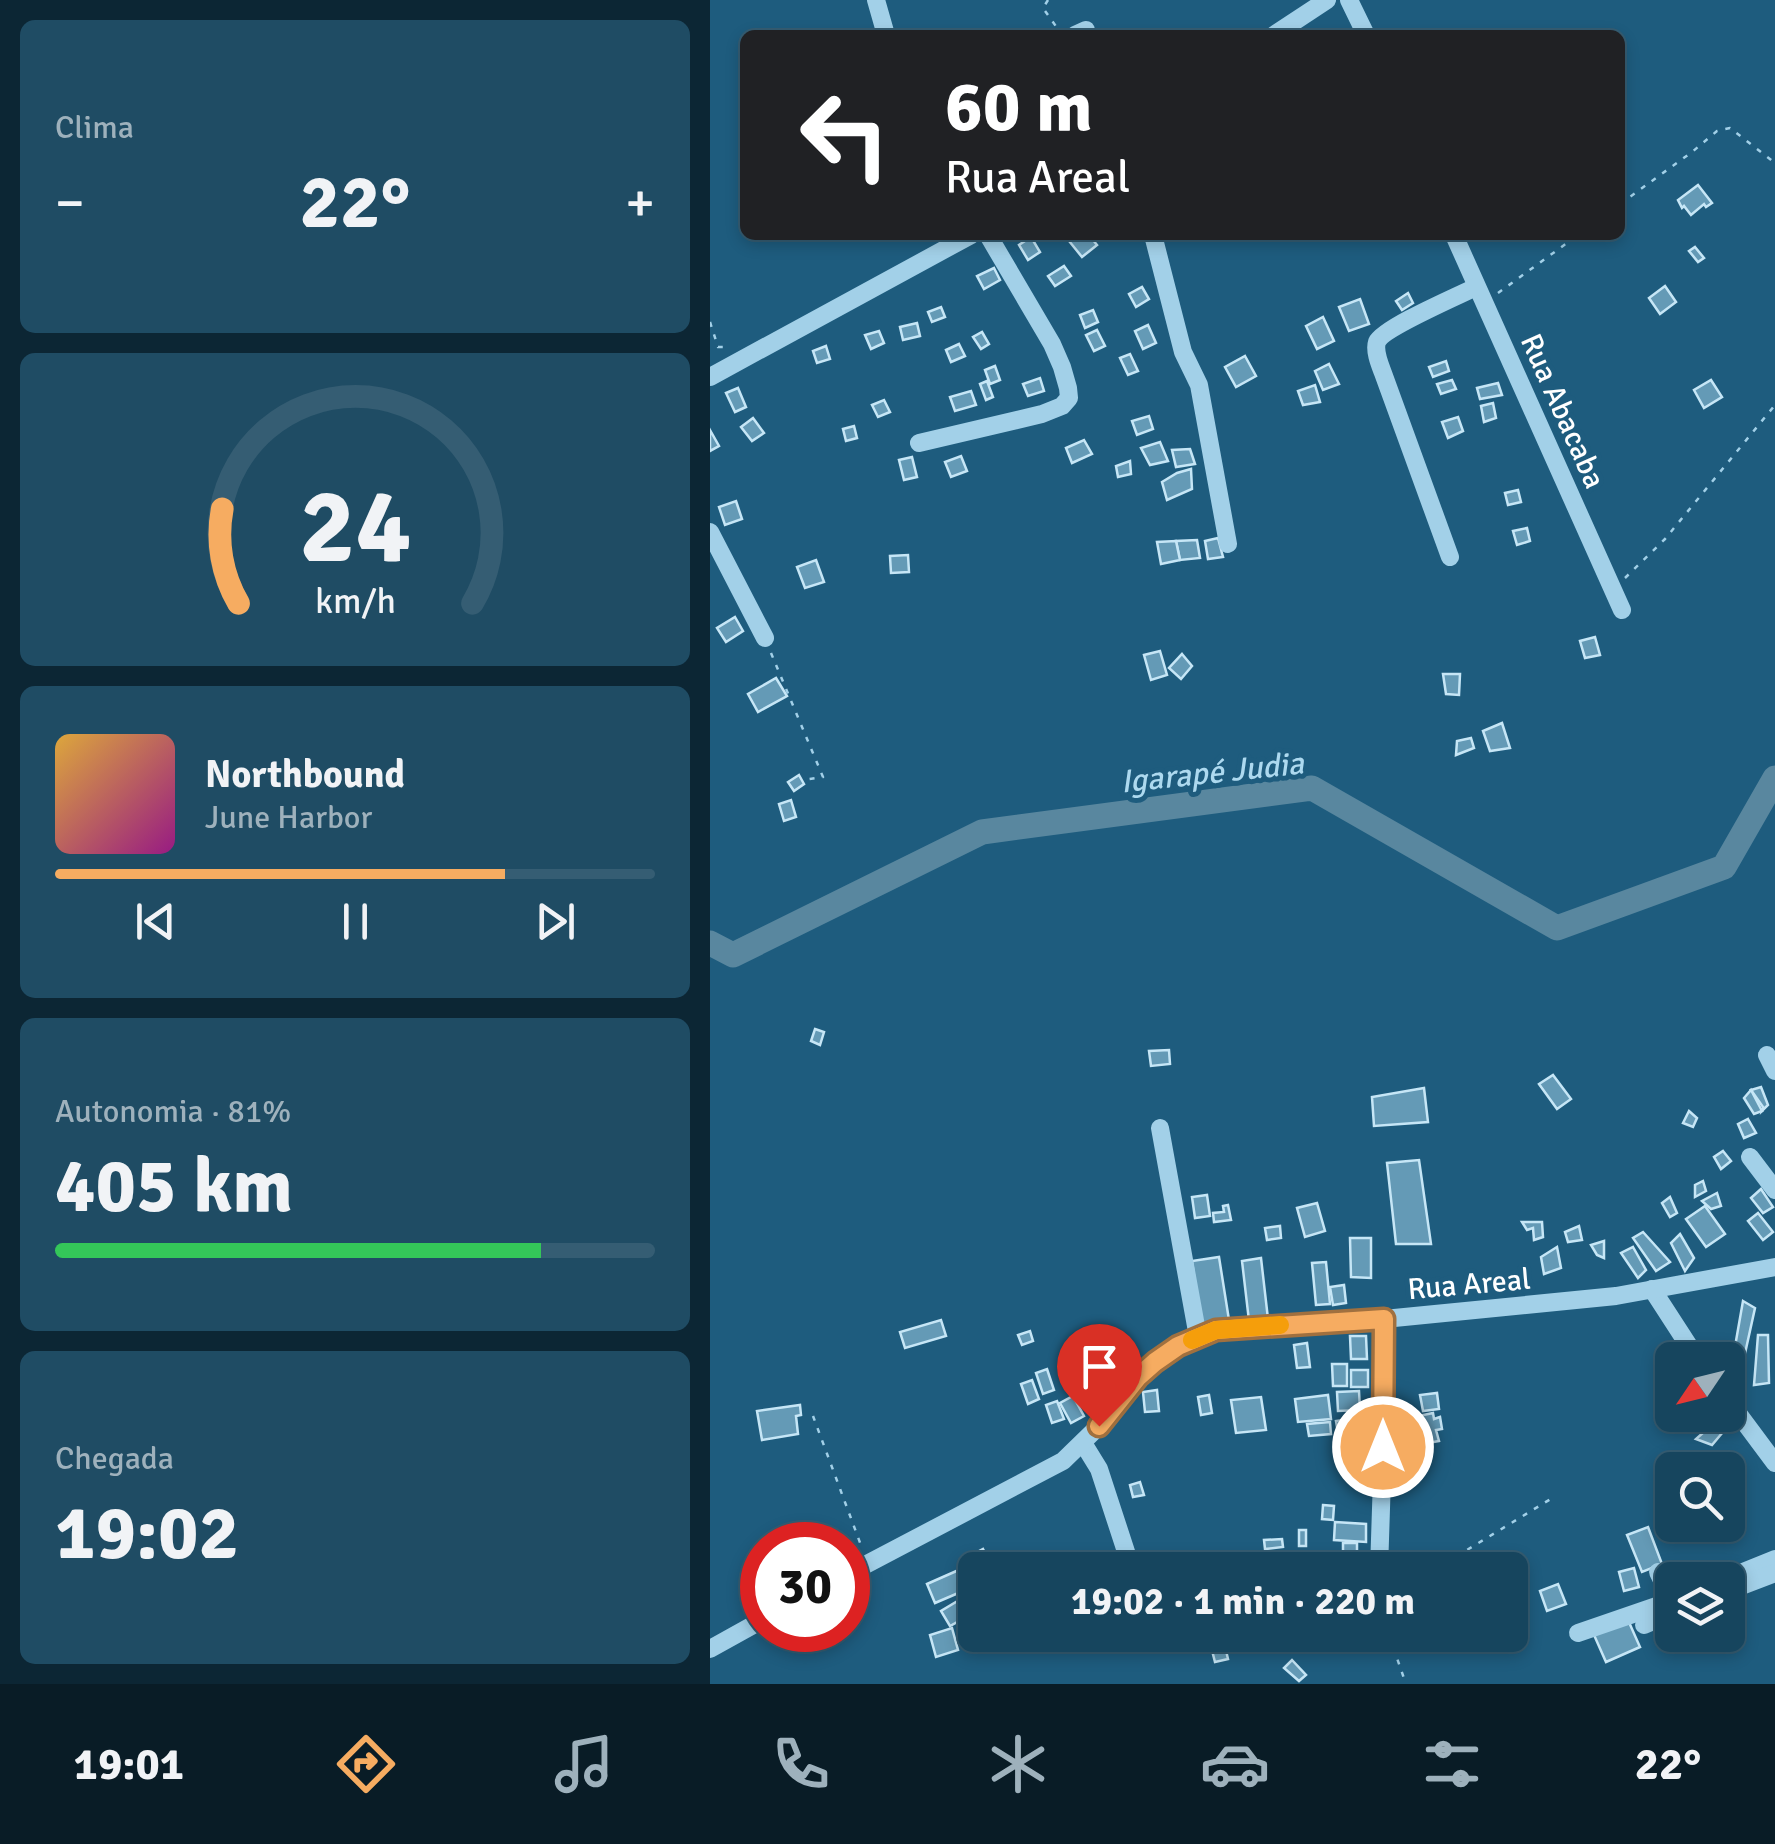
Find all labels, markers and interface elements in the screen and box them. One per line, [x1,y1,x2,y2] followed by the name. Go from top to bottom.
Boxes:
[945,64,1093,150] text: 60 m
[780,70,910,200] icon: left
[55,108,134,147] text: Clima
[945,150,1130,205] text: Rua Areal
[300,156,411,249] text: 22°
[55,169,85,237] text: −
[625,169,655,237] text: +
[1512,328,1613,494] street label: Rua Abacaba
[299,463,411,591] text: 24
[315,579,395,623] text: km/h
[1119,743,1306,802] water label: Igarapé Judia
[205,751,405,798] text: Northbound
[205,798,372,837] text: June Harbor
[128,894,183,949] icon: previous
[328,894,383,949] icon: pause
[528,894,583,949] icon: next
[55,1092,291,1131] text: Autonomia · 81%
[55,1140,293,1233] text: 405 km
[1406,1261,1532,1308] street label: Rua Areal
[1057,1324,1142,1427] pin
[1072,1339,1127,1394] icon: arrive
[1655,1342,1745,1432] north arrow
[1655,1342,1745,1652] map controls
[1331,1395,1435,1499] position arrow
[55,1439,174,1478] text: Chegada
[1655,1452,1745,1542] button: search
[55,1487,239,1580] text: 19:02
[740,1522,870,1652] speed limit sign: 30
[1655,1562,1745,1652] button: layers
[1071,1578,1415,1625] text: 19:02 · 1 min · 220 m
[331,1729,401,1799] icon: directions
[549,1729,619,1799] icon: music
[766,1729,836,1799] icon: phone
[983,1729,1053,1799] icon: climate
[1200,1729,1270,1799] icon: car
[1417,1729,1487,1799] icon: filters
[74,1737,184,1792] text: 19:01
[1635,1737,1701,1792] text: 22°

